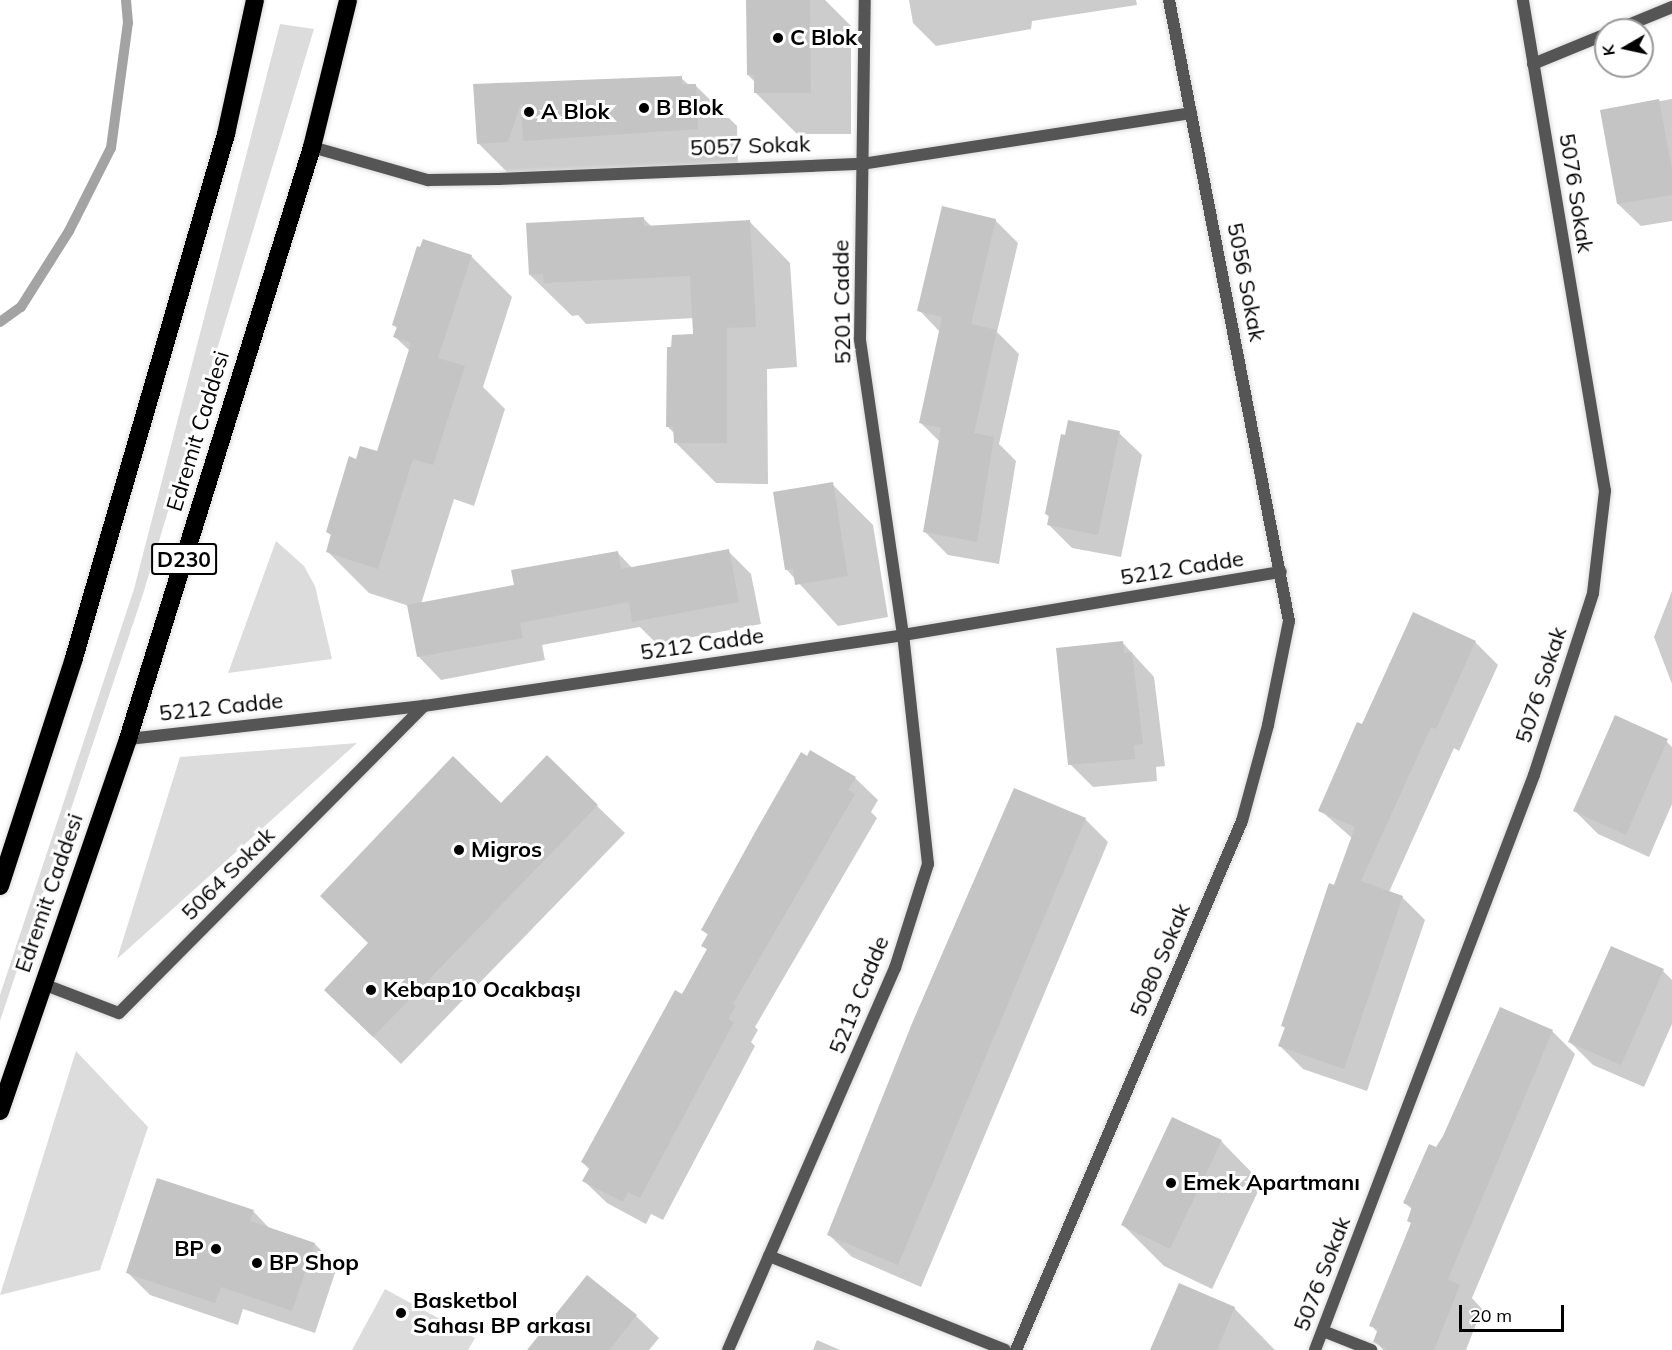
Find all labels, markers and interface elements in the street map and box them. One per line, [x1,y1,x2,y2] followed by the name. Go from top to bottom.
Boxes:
[1594,18,1654,78] north arrow
[790,25,857,51] place label: C Blok
[771,31,785,45] marker: C Blok
[1597,44,1619,57] text: K
[656,95,723,121] place label: B Blok
[541,99,610,125] place label: A Blok
[637,101,651,115] marker: B Blok
[522,105,536,119] marker: A Blok
[689,131,811,161] street label: 5057 Sokak
[1554,131,1598,255] street label: 5076 Sokak
[1222,220,1270,344] street label: 5056 Sokak
[828,239,856,365] street label: 5201 Cadde
[161,348,235,514] street label: Edremit Caddesi
[151,541,217,577] road number: D230
[1118,545,1246,591] street label: 5212 Cadde
[638,622,766,666] street label: 5212 Cadde
[1510,624,1572,746] street label: 5076 Sokak
[158,687,284,727] street label: 5212 Cadde
[9,810,89,976] street label: Edremit Caddesi
[176,822,280,926] street label: 5064 Sokak
[471,837,542,863] place label: Migros
[452,843,466,857] marker: Migros
[1124,899,1196,1021] street label: 5080 Sokak
[823,932,895,1058] street label: 5213 Cadde
[383,977,581,1003] place label: Kebap10 Ocakbaşı
[364,983,378,997] marker: Kebap10 Ocakbaşı
[1183,1170,1360,1196] place label: Emek Apartmanı
[1164,1176,1178,1190] marker: Emek Apartmanı
[1288,1213,1356,1335] street label: 5076 Sokak
[174,1236,204,1262] place label: BP
[209,1242,223,1256] marker: BP
[269,1250,359,1276] place label: BP Shop
[250,1256,264,1270] marker: BP Shop
[413,1287,591,1338] place label: Basketbol Sahası BP arkası
[1462,1293,1567,1331] scale bar
[1470,1304,1512,1327] text: 20 m
[394,1306,408,1320] marker: Basketbol Sahası BP arkası

